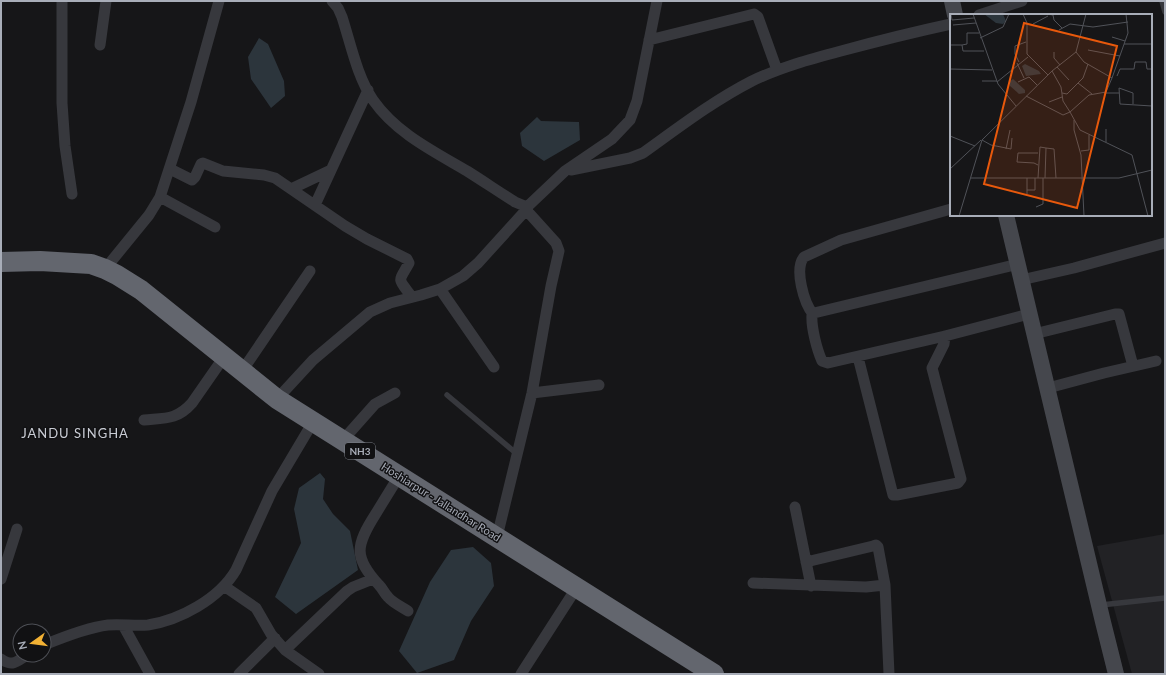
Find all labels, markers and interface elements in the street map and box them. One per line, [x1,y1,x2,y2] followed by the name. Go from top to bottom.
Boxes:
[950,14,1152,216] inset map
[21,425,129,441] district label: JANDU SINGHA
[345,443,375,459] road number: NH3
[379,459,503,544] street label: Hoshiarpur - Jallandhar Road
[12,623,52,663] north arrow
[14,640,29,651] text: N

